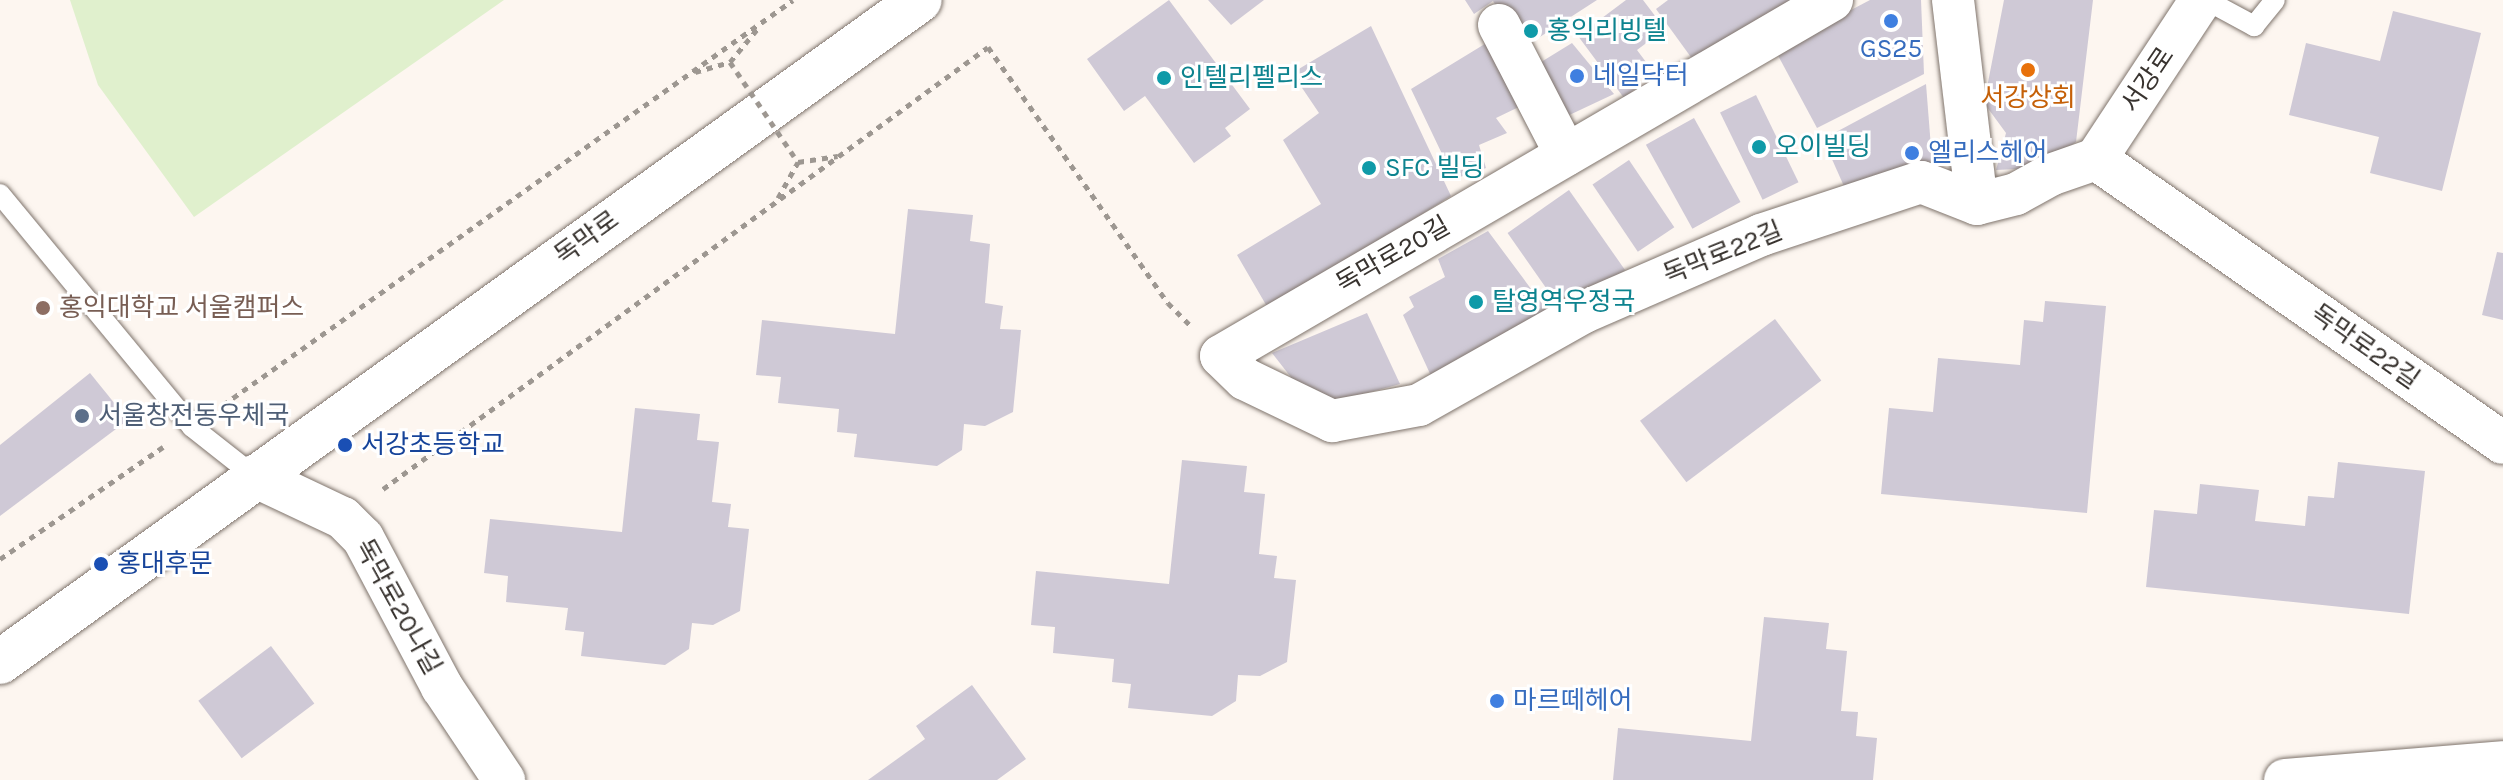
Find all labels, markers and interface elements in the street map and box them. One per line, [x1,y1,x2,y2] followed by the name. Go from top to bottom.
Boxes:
[1882,12,1900,30] marker: GS25
[1547,15,1667,47] place label: 홍익리빙텔
[1522,22,1540,40] marker: 홍익리빙텔
[1860,33,1922,65] place label: GS25
[2115,42,2181,118] street label: 서강로
[1593,60,1689,92] place label: 네일닥터
[2019,61,2037,79] marker: 서강상회
[1180,62,1324,94] place label: 인텔리펠리스
[1568,67,1586,85] marker: 네일닥터
[1155,69,1173,87] marker: 인텔리펠리스
[1980,82,2076,114] place label: 서강상회
[1775,131,1871,163] place label: 오이빌딩
[1928,137,2048,169] place label: 엘리스헤어
[1750,138,1768,156] marker: 오이빌딩
[1903,144,1921,162] marker: 엘리스헤어
[1385,152,1484,184] place label: SFC 빌딩
[1360,159,1378,177] marker: SFC 빌딩
[549,204,625,272] street label: 독막로
[1331,210,1455,300] street label: 독막로20길
[1659,215,1787,291] street label: 독막로22길
[1492,286,1636,318] place label: 탈영역우정국
[59,292,304,324] place label: 홍익대학교 서울캠퍼스
[1467,293,1485,311] marker: 탈영역우정국
[2305,298,2425,396] street label: 독막로22길
[34,299,52,317] marker: 홍익대학교 서울캠퍼스
[98,400,289,432] place label: 서울창전동우체국
[73,407,91,425] marker: 서울창전동우체국
[361,429,505,461] place label: 서강초등학교
[336,436,354,454] marker: 서강초등학교
[348,534,448,680] street label: 독막로20나길
[117,548,213,580] place label: 홍대후문
[92,555,110,573] marker: 홍대후문
[1513,685,1633,717] place label: 마르떼헤어
[1488,692,1506,710] marker: 마르떼헤어

